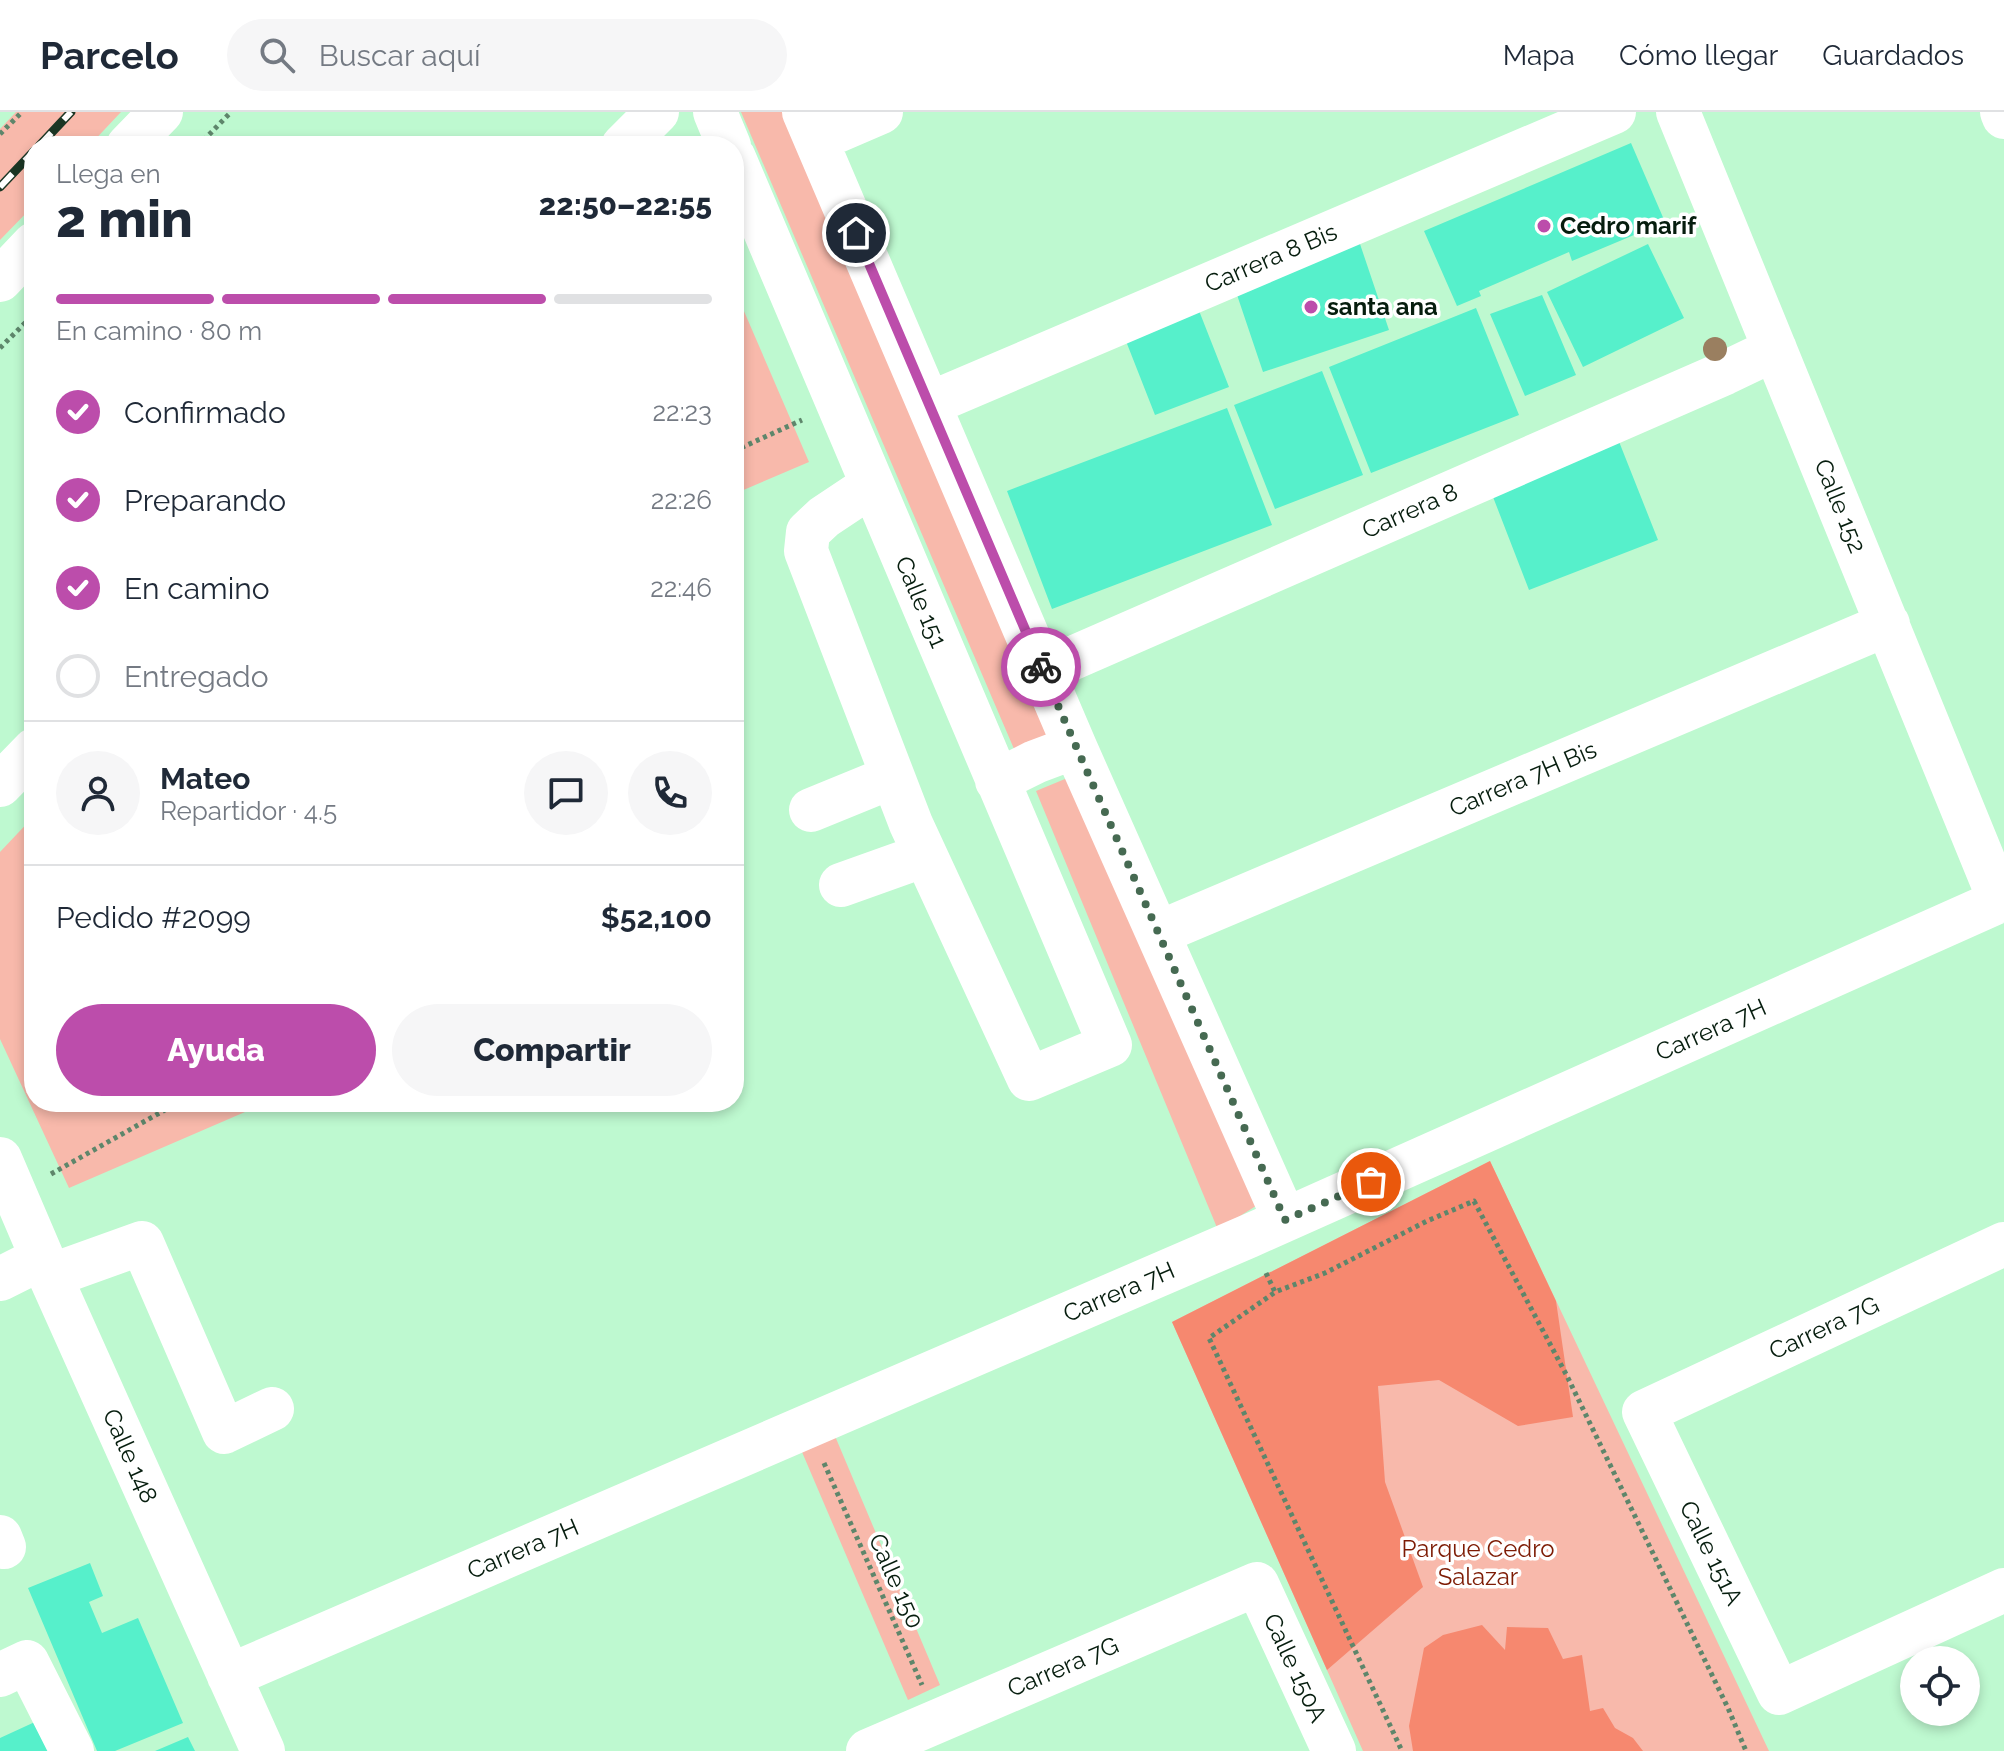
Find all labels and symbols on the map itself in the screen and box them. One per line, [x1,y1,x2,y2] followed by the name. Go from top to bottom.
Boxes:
[822,199,890,267] pin
[1560,211,1697,240] place label: Cedro marif
[1200,217,1341,298] street label: Carrera 8 Bis
[1535,217,1553,235] marker: Cedro marif
[1327,292,1438,321] place label: santa ana
[1302,298,1320,316] marker: santa ana
[1809,455,1872,557] street label: Calle 152
[1357,477,1462,545] street label: Carrera 8
[889,552,954,652] street label: Calle 151
[1001,627,1081,707] courier
[1445,734,1601,823] street label: Carrera 7H Bis
[1651,992,1771,1067] street label: Carrera 7H
[1337,1148,1405,1216] pin
[1059,1255,1179,1328] street label: Carrera 7H
[1764,1290,1883,1366] street label: Carrera 7G
[97,1404,164,1508] street label: Calle 148
[1674,1496,1749,1610] street label: Calle 151A
[463,1512,583,1585] street label: Carrera 7H
[863,1529,930,1633] street label: Calle 150
[1401,1534,1555,1591] park label: Parque Cedro Salazar
[1258,1609,1333,1727] street label: Calle 150A
[1003,1630,1123,1703] street label: Carrera 7G

